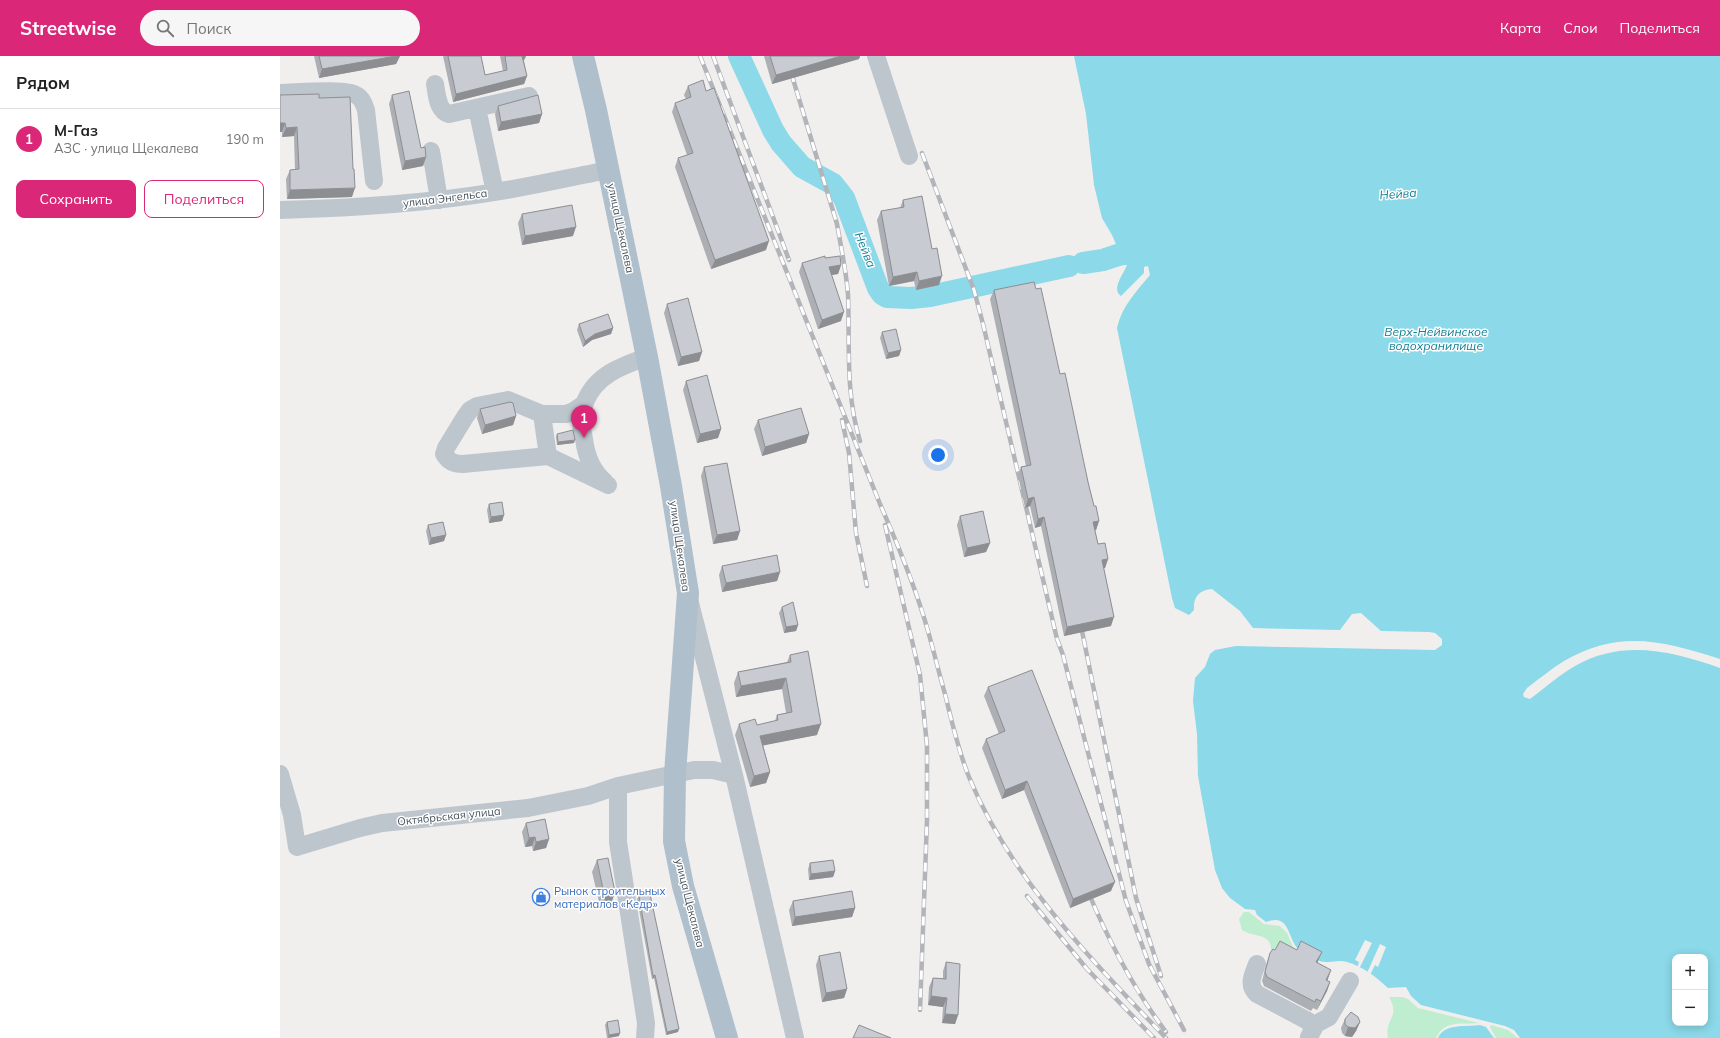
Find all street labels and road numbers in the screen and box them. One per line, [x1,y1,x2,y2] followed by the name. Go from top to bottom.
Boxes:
[605,182,637,274] street label: улица Щекалева
[402,186,488,210] street label: улица Энгельса
[667,500,693,592] street label: улица Щекалева
[397,804,501,828] street label: Октябрьская улица
[672,857,708,949] street label: улица Щекалева

